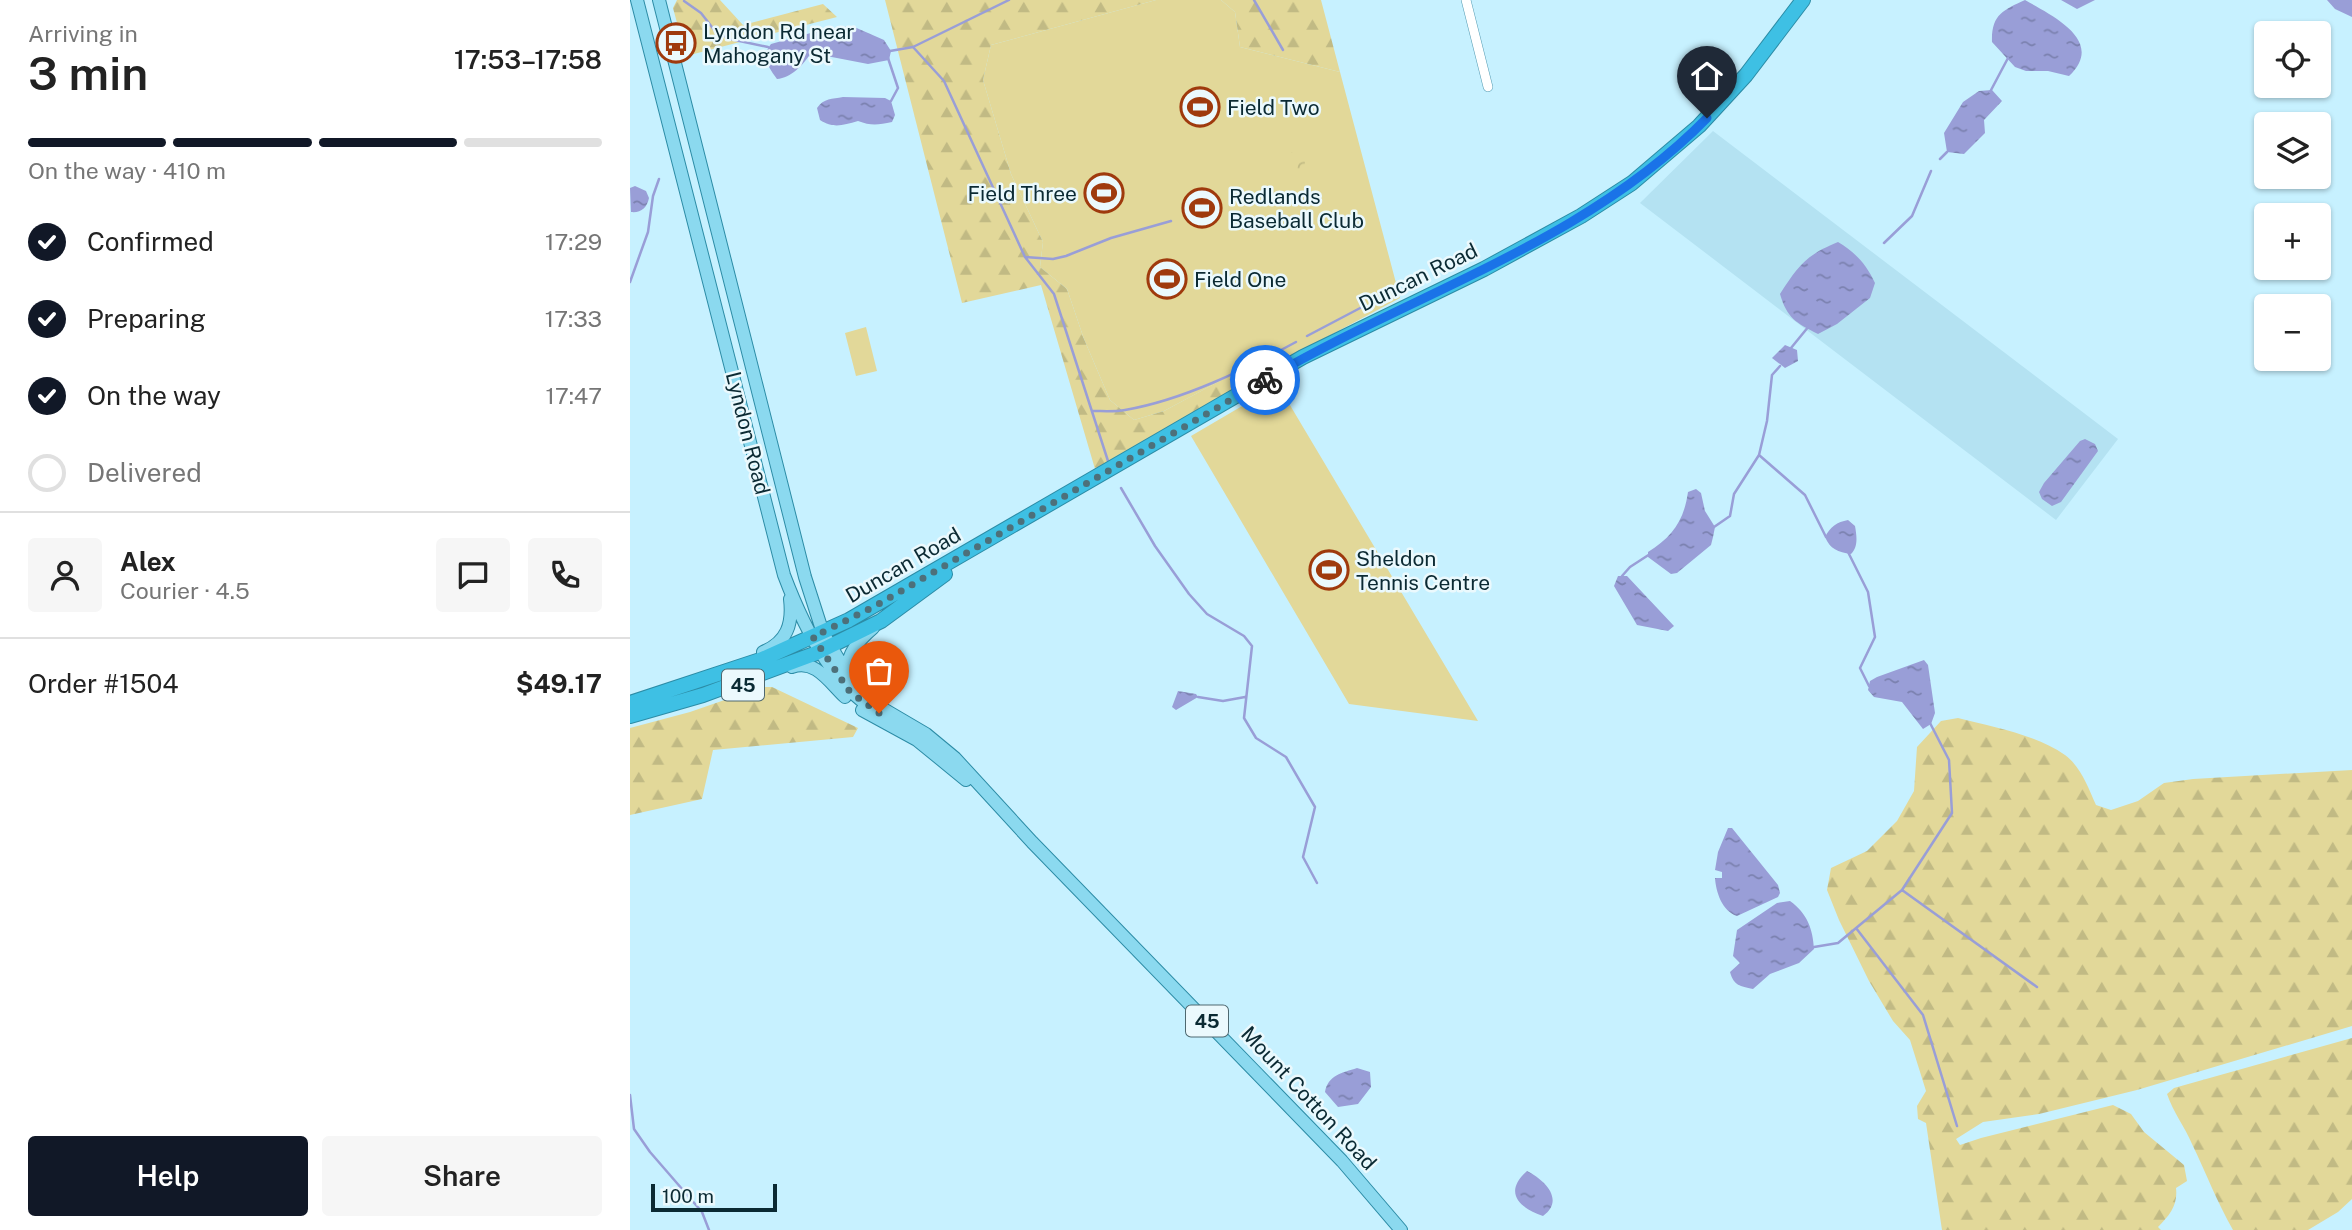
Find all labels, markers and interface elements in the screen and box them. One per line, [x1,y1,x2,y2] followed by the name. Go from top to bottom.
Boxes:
[703,19,854,68] place label: Lyndon Rd near Mahogany St
[28,20,138,47] text: Arriving in
[2254,21,2331,371] map controls
[2254,21,2331,98] button: locate
[655,22,697,64] bus stop icon: Lyndon Rd near Mahogany St
[454,44,602,75] text: 17:53–17:58
[28,46,148,100] text: 3 min
[1677,46,1737,118] pin
[1688,57,1726,95] icon: home
[1179,86,1221,128] sports icon: Field Two
[1227,95,1320,120] place label: Field Two
[2254,112,2331,189] button: layers
[28,157,226,184] text: On the way · 410 m
[1083,172,1125,214] sports icon: Field Three
[968,181,1077,206] place label: Field Three
[1229,184,1364,233] place label: Redlands Baseball Club
[1181,187,1223,229] sports icon: Redlands Baseball Club
[2254,203,2331,280] button: +
[28,223,66,261] icon: check
[87,226,214,257] text: Confirmed
[545,228,602,255] text: 17:29
[1355,238,1481,316] street label: Duncan Road
[1146,258,1188,300] sports icon: Field One
[1194,267,1286,292] place label: Field One
[2254,294,2331,371] button: −
[28,300,66,338] icon: check
[87,303,206,334] text: Preparing
[545,305,602,332] text: 17:33
[1230,345,1300,415] courier
[1246,361,1284,399] icon: bike
[721,369,775,497] street label: Lyndon Road
[28,377,66,415] icon: check
[87,380,221,411] text: On the way
[546,382,602,409] text: 17:47
[87,457,202,488] text: Delivered
[841,522,965,608] street label: Duncan Road
[28,538,102,612] button: person
[436,538,510,612] button: chat
[528,538,602,612] button: phone
[120,546,176,577] text: Alex
[1356,546,1490,595] place label: Sheldon Tennis Centre
[1308,549,1350,591] sports icon: Sheldon Tennis Centre
[120,577,250,604] text: Courier · 4.5
[849,641,909,713] pin
[860,652,898,690] icon: bag
[28,668,179,699] text: Order #1504
[516,668,602,699] text: $49.17
[722,670,764,700] road number: 45
[1186,1006,1228,1036] road number: 45
[1236,1021,1382,1175] street label: Mount Cotton Road
[28,1136,308,1216] button: Help
[322,1136,602,1216] button: Share
[651,1181,777,1213] scale bar
[662,1185,714,1207] text: 100 m

